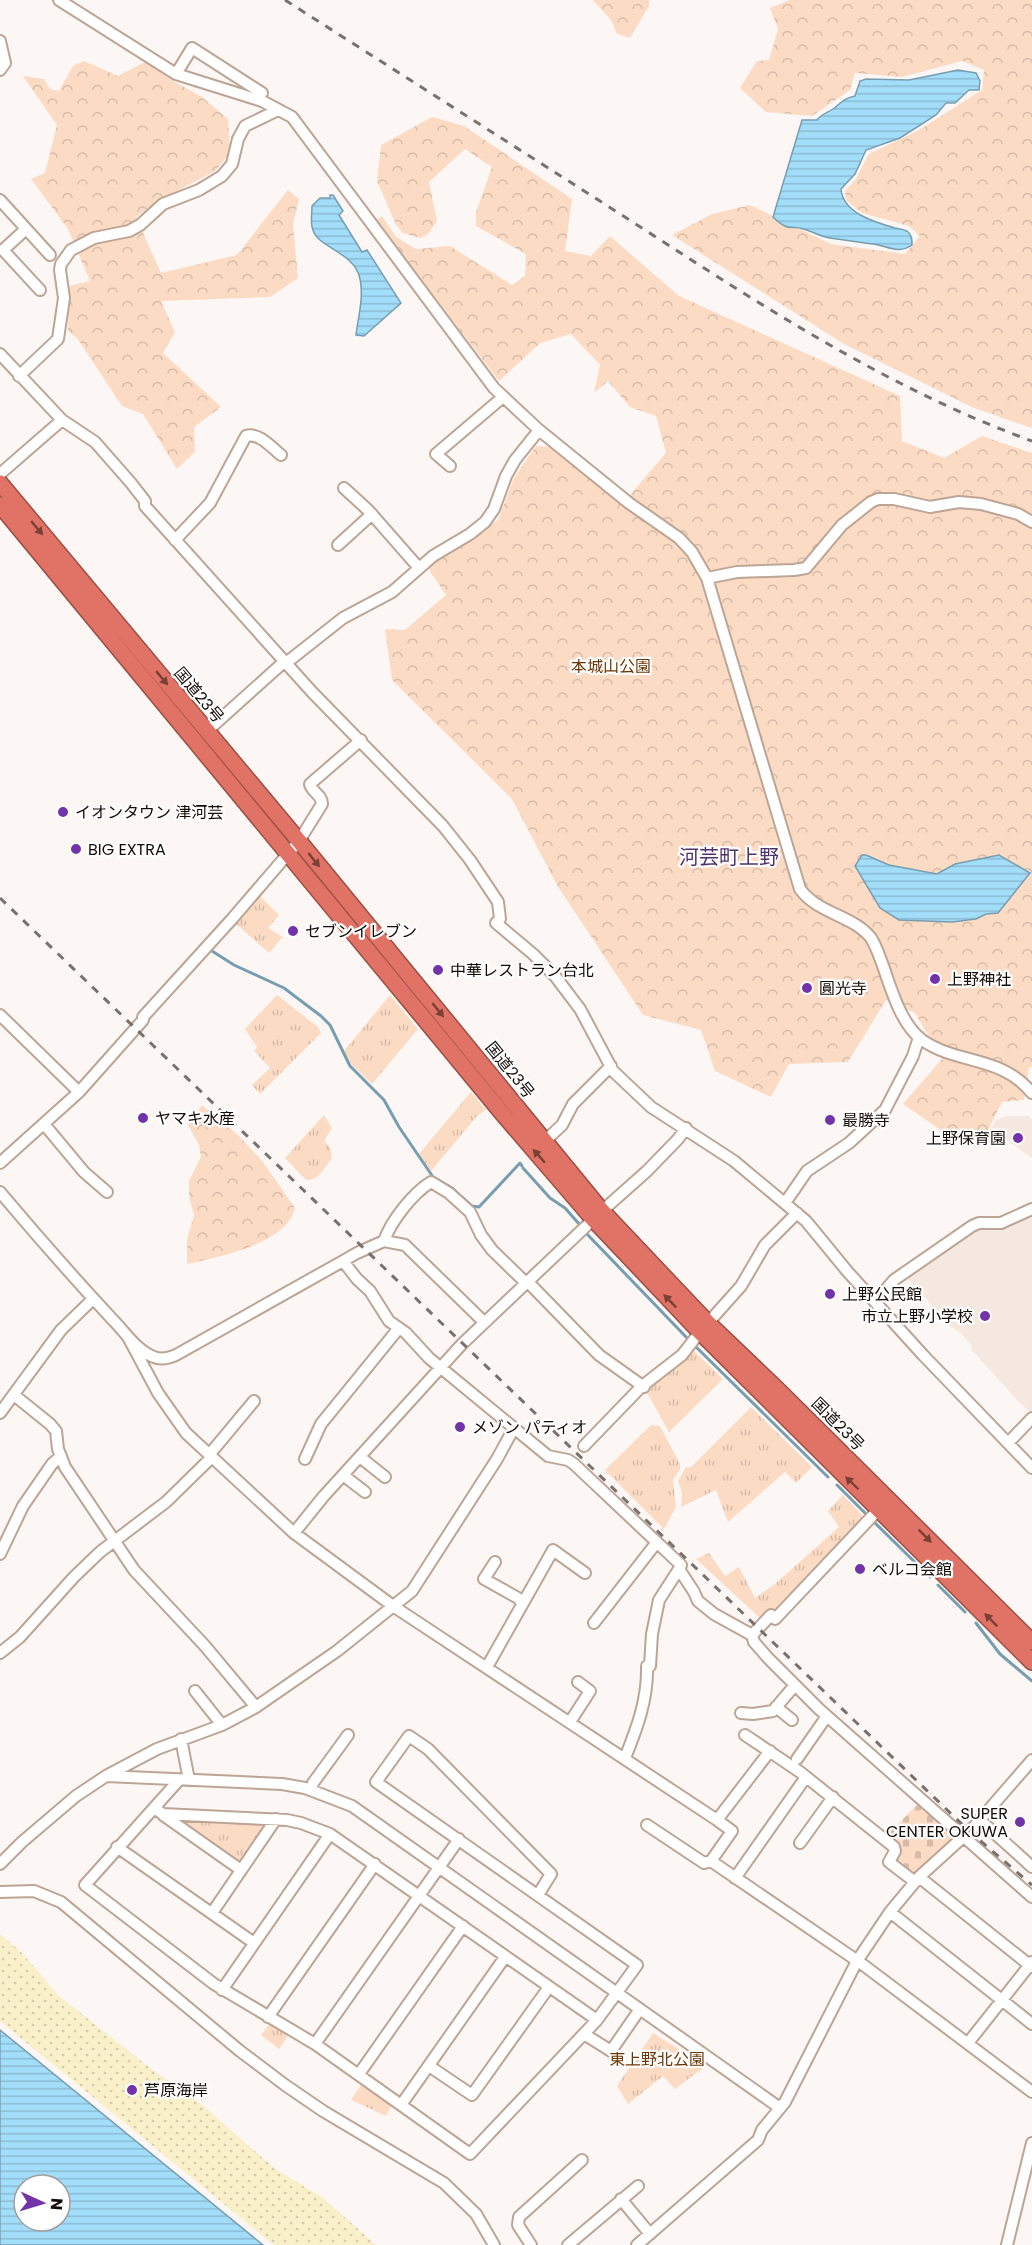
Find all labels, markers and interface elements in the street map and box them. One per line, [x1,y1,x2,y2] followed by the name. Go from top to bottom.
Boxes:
[31,520,44,536] one-way arrow
[571,655,651,678] park label: 本城山公園
[169,662,229,728] street label: 国道23号
[155,670,168,686] one-way arrow
[75,801,223,824] place label: イオンタウン 津河芸
[56,805,70,819] marker: イオンタウン 津河芸
[88,838,166,861] place label: BIG EXTRA
[69,842,83,856] marker: BIG EXTRA
[679,843,779,871] district label: 河芸町上野
[307,852,320,867] one-way arrow
[305,920,417,943] place label: セブンイレブン
[286,924,300,938] marker: セブンイレブン
[450,959,594,982] place label: 中華レストラン台北
[431,963,445,977] marker: 中華レストラン台北
[947,968,1011,991] place label: 上野神社
[928,972,942,986] marker: 上野神社
[819,977,867,1000] place label: 圓光寺
[800,981,814,995] marker: 圓光寺
[431,1002,444,1018] one-way arrow
[480,1037,540,1103] street label: 国道23号
[155,1107,235,1130] place label: ヤマキ水産
[842,1109,890,1132] place label: 最勝寺
[136,1111,150,1125] marker: ヤマキ水産
[823,1113,837,1127] marker: 最勝寺
[926,1127,1006,1150] place label: 上野保育園
[1011,1131,1025,1145] marker: 上野保育園
[533,1149,546,1164] one-way arrow
[842,1283,922,1306] place label: 上野公民館
[823,1287,837,1301] marker: 上野公民館
[663,1294,677,1308] one-way arrow
[861,1305,973,1328] place label: 市立上野小学校
[978,1309,992,1323] marker: 市立上野小学校
[806,1392,870,1456] street label: 国道23号
[472,1416,587,1439] place label: メゾン パティオ
[453,1420,467,1434] marker: メゾン パティオ
[845,1476,860,1490] one-way arrow
[918,1529,932,1543] one-way arrow
[872,1558,952,1581] place label: ベルコ会館
[853,1562,867,1576] marker: ベルコ会館
[984,1614,998,1628] one-way arrow
[886,1802,1008,1843] place label: SUPER CENTER OKUWA
[1013,1815,1027,1829] marker: SUPER CENTER OKUWA
[609,2048,705,2071] park label: 東上野北公園
[144,2079,208,2102] place label: 芦原海岸
[125,2083,139,2097] marker: 芦原海岸
[12,2173,72,2233] north arrow
[45,2197,68,2211] text: N

